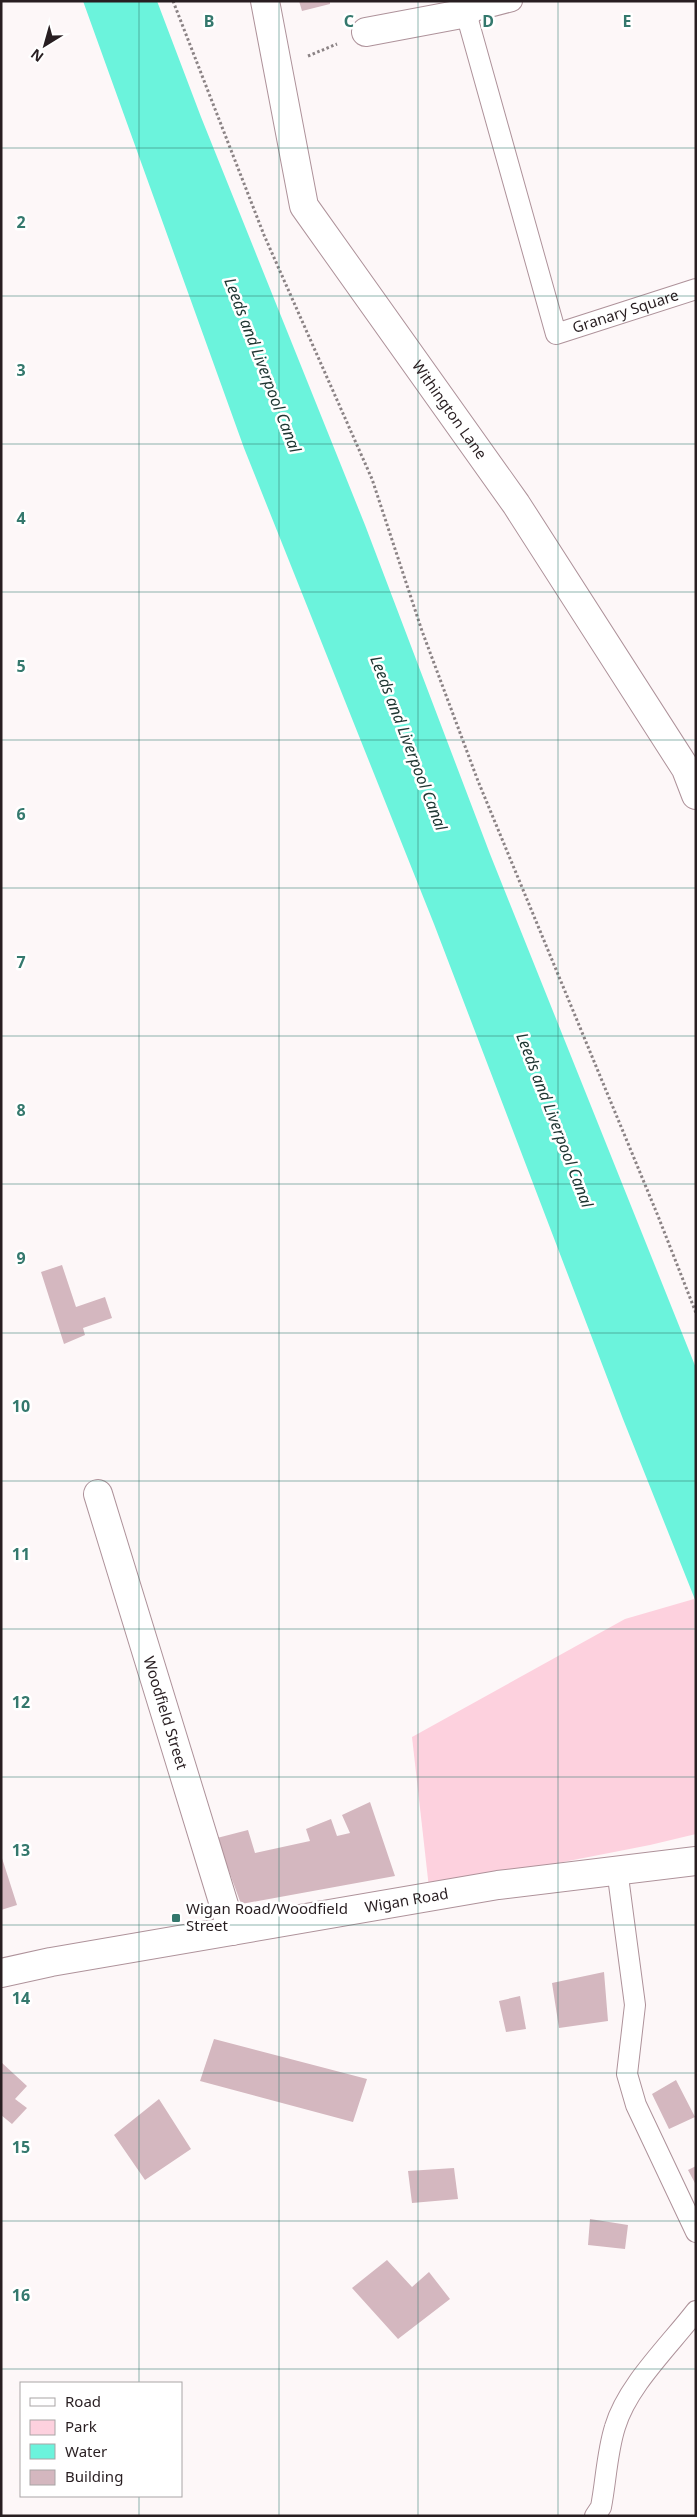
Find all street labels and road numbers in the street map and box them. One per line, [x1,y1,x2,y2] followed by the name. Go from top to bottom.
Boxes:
[570,284,681,337] street label: Granary Square
[408,356,492,463] street label: Withington Lane
[139,1654,193,1772] street label: Woodfield Street
[363,1883,450,1917] street label: Wigan Road

